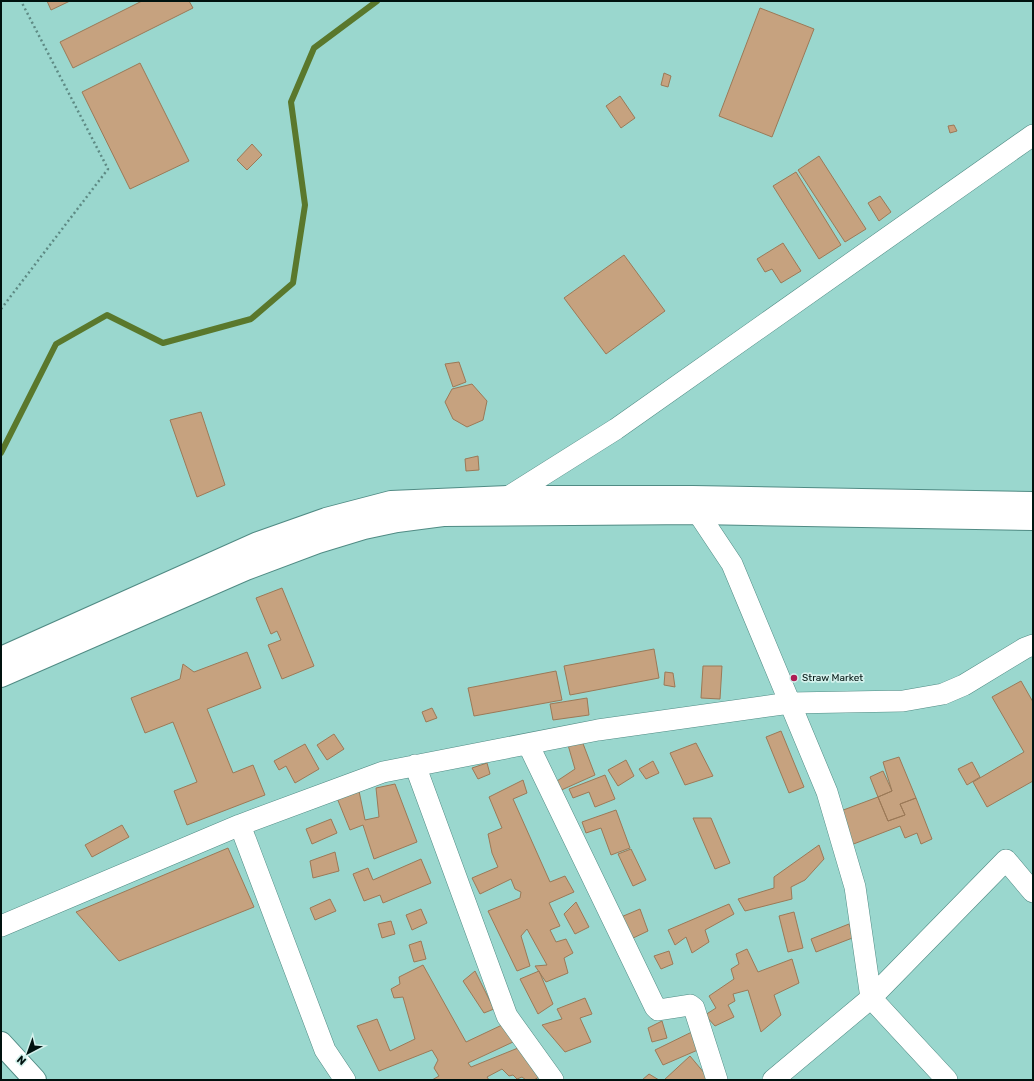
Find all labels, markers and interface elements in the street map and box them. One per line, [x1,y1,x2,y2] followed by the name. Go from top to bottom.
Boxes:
[802,672,863,684] place label: Straw Market
[789,673,799,683] marker: Straw Market
[8,1033,48,1073] north arrow
[14,1053,29,1068] text: N

